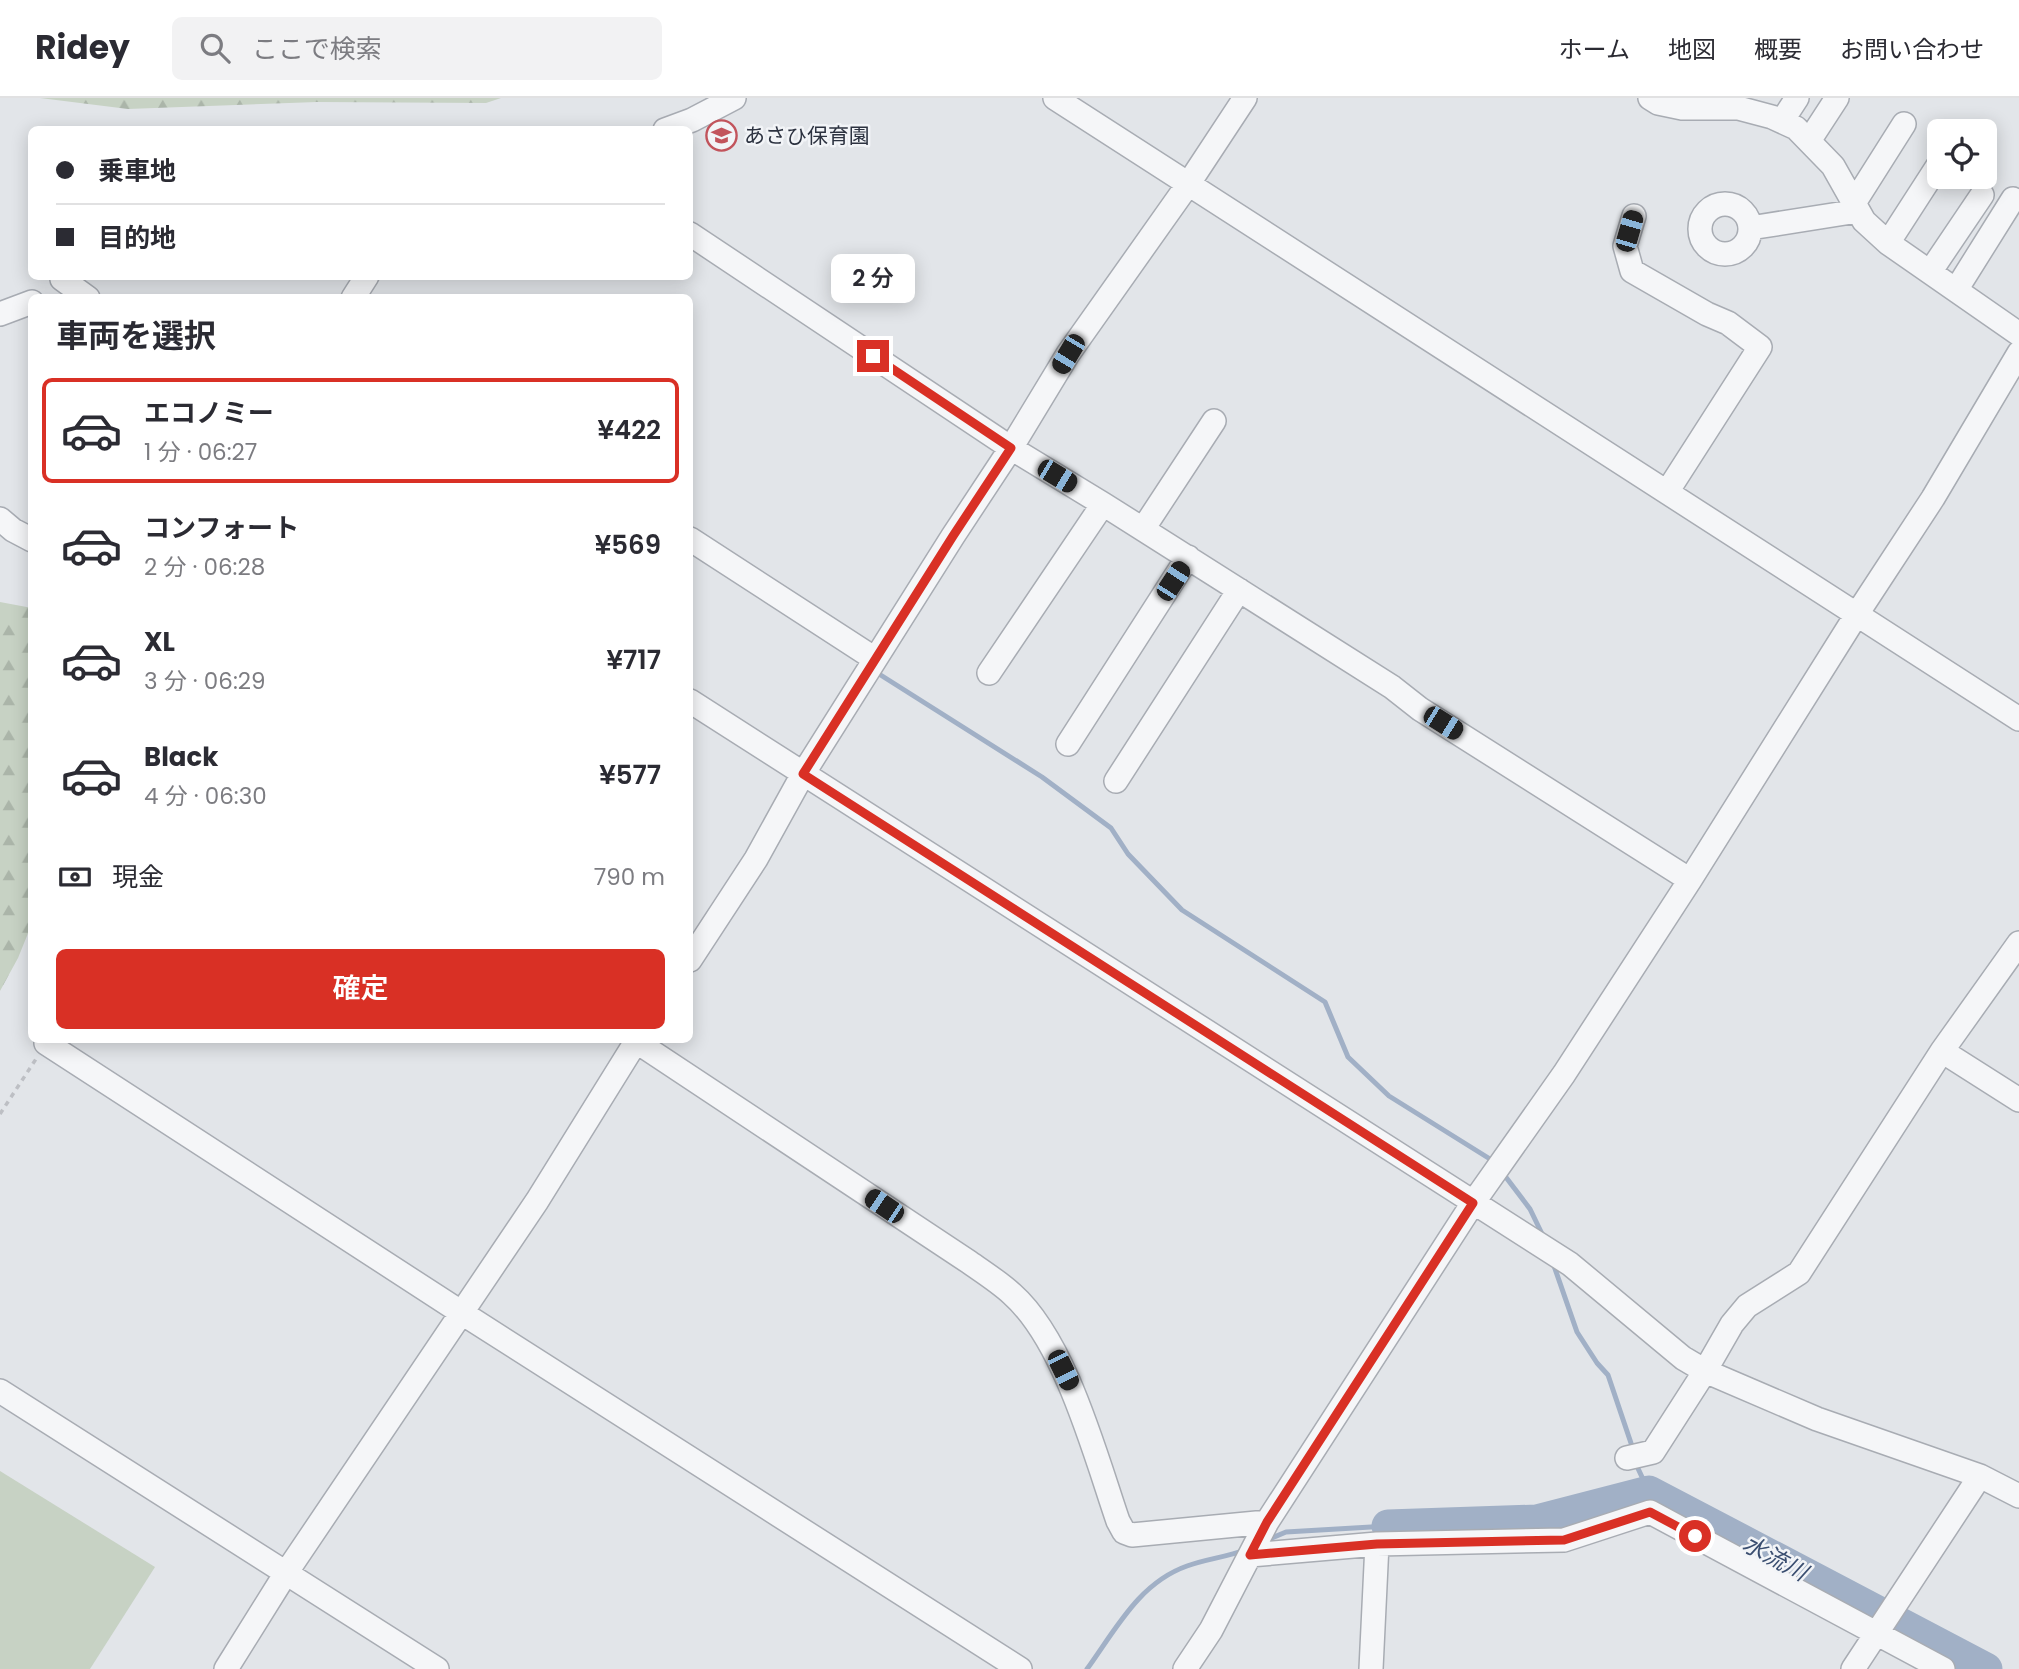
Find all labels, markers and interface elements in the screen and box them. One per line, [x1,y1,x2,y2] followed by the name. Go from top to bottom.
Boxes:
[172,17,662,80] search box
[35,24,130,71] text: Ridey
[196,29,234,67] icon: search
[252,31,382,67] text: ここで検索
[1559,33,1630,66] text: ホーム
[1668,33,1716,66] text: 地図
[1754,33,1802,66] text: 概要
[1840,33,1984,66] text: お問い合わせ
[704,119,738,153] school or university icon: あさひ保育園
[1927,119,1997,189] map controls
[1927,119,1997,189] button: locate
[744,121,870,150] place label: あさひ保育園
[98,153,176,189] text: 乗車地
[1614,208,1645,254] car
[98,220,176,256] text: 目的地
[831,254,915,303] callout: 2 分
[852,262,894,294] text: 2 分
[56,313,216,358] text: 車両を選択
[1049,331,1088,377] car
[857,340,889,372] route end
[144,395,274,431] text: エコノミー
[60,399,123,462] icon: car
[597,412,661,448] text: ¥422
[144,436,257,468] text: 1 分 · 06:27
[1034,456,1081,496] car
[144,510,299,546] text: コンフォート
[60,514,123,577] icon: car
[595,527,661,563] text: ¥569
[144,551,265,583] text: 2 分 · 06:28
[1153,558,1194,604] car
[144,624,175,660] text: XL
[60,629,123,692] icon: car
[607,642,661,678] text: ¥717
[144,665,266,697] text: 3 分 · 06:29
[1420,703,1467,743] car
[144,739,218,775] text: Black
[60,744,123,807] icon: car
[599,757,661,793] text: ¥577
[144,780,267,812] text: 4 分 · 06:30
[56,858,94,896] icon: cash
[112,859,164,895] text: 現金
[594,861,665,893] text: 790 m
[56,949,665,1029] button: 確定
[861,1186,908,1226] car
[1045,1347,1082,1393] car
[1679,1520,1711,1552] route start
[1737,1528,1816,1590] water label: 水流川

